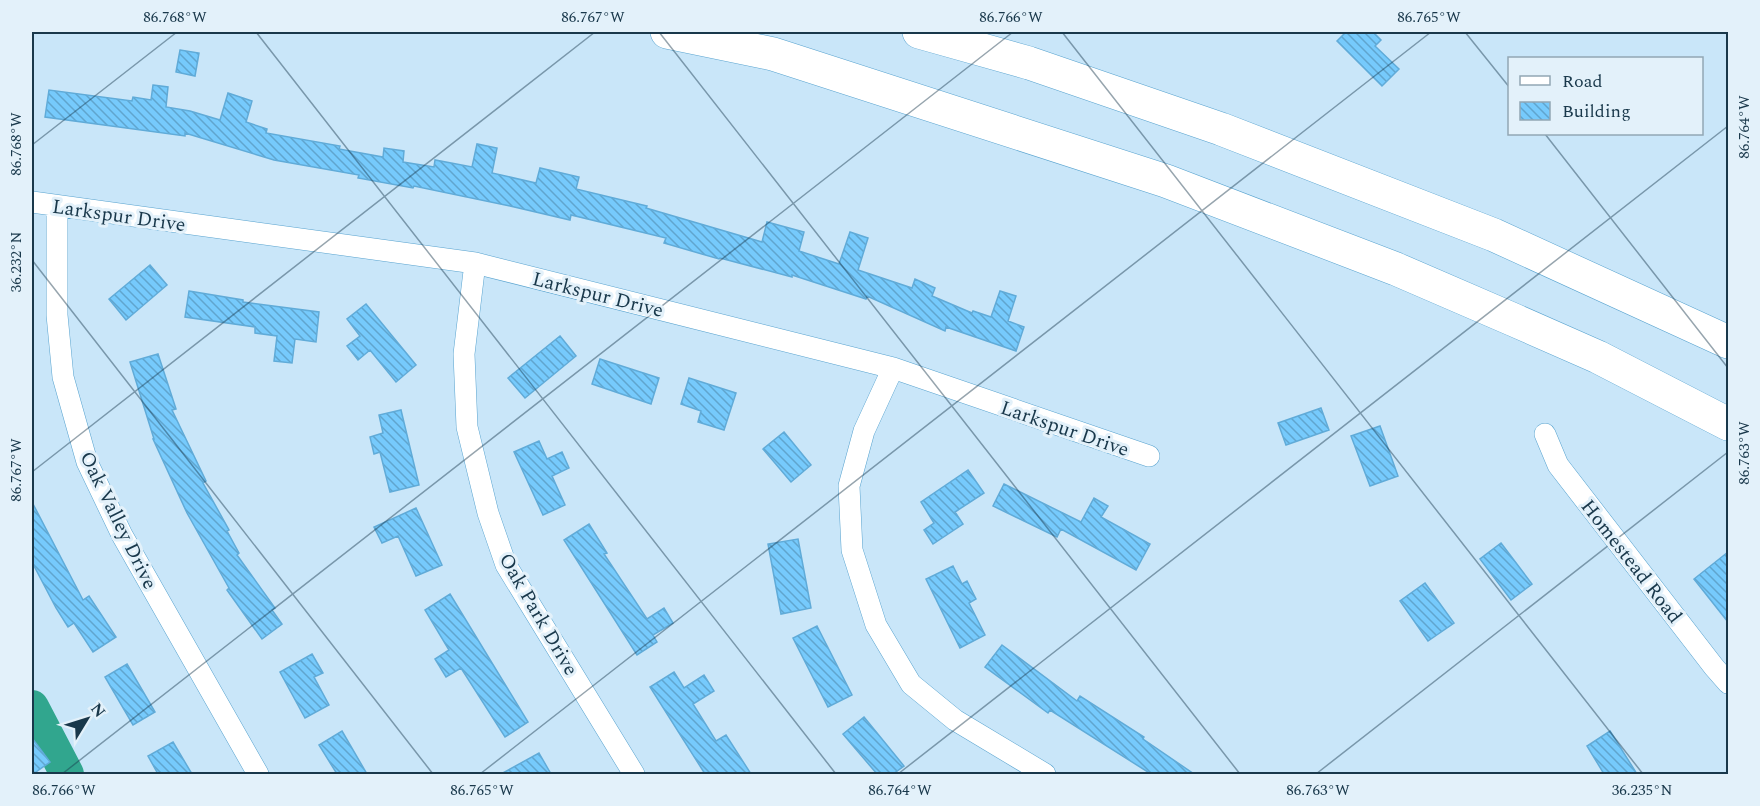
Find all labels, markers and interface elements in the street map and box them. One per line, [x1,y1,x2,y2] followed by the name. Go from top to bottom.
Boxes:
[143,6,207,29] text: 86.768°W
[561,6,625,29] text: 86.767°W
[979,6,1043,29] text: 86.766°W
[1397,6,1461,29] text: 86.765°W
[1508,57,1703,135] legend
[1562,68,1603,95] text: Road
[1733,95,1756,159] text: 86.764°W
[1562,98,1631,125] text: Building
[5,112,28,176] text: 86.768°W
[50,192,187,240] street label: Larkspur Drive
[5,232,28,292] text: 36.232°N
[529,264,667,326] street label: Larkspur Drive
[996,393,1133,465] street label: Larkspur Drive
[1733,421,1756,485] text: 86.763°W
[5,438,28,502] text: 86.767°W
[72,446,165,595] street label: Oak Valley Drive
[1573,493,1689,630] street label: Homestead Road
[491,548,585,681] street label: Oak Park Drive
[57,689,117,749] north arrow
[85,698,112,723] text: N
[32,779,96,802] text: 86.766°W
[450,779,514,802] text: 86.765°W
[868,779,932,802] text: 86.764°W
[1286,779,1350,802] text: 86.763°W
[1612,779,1672,802] text: 36.235°N

